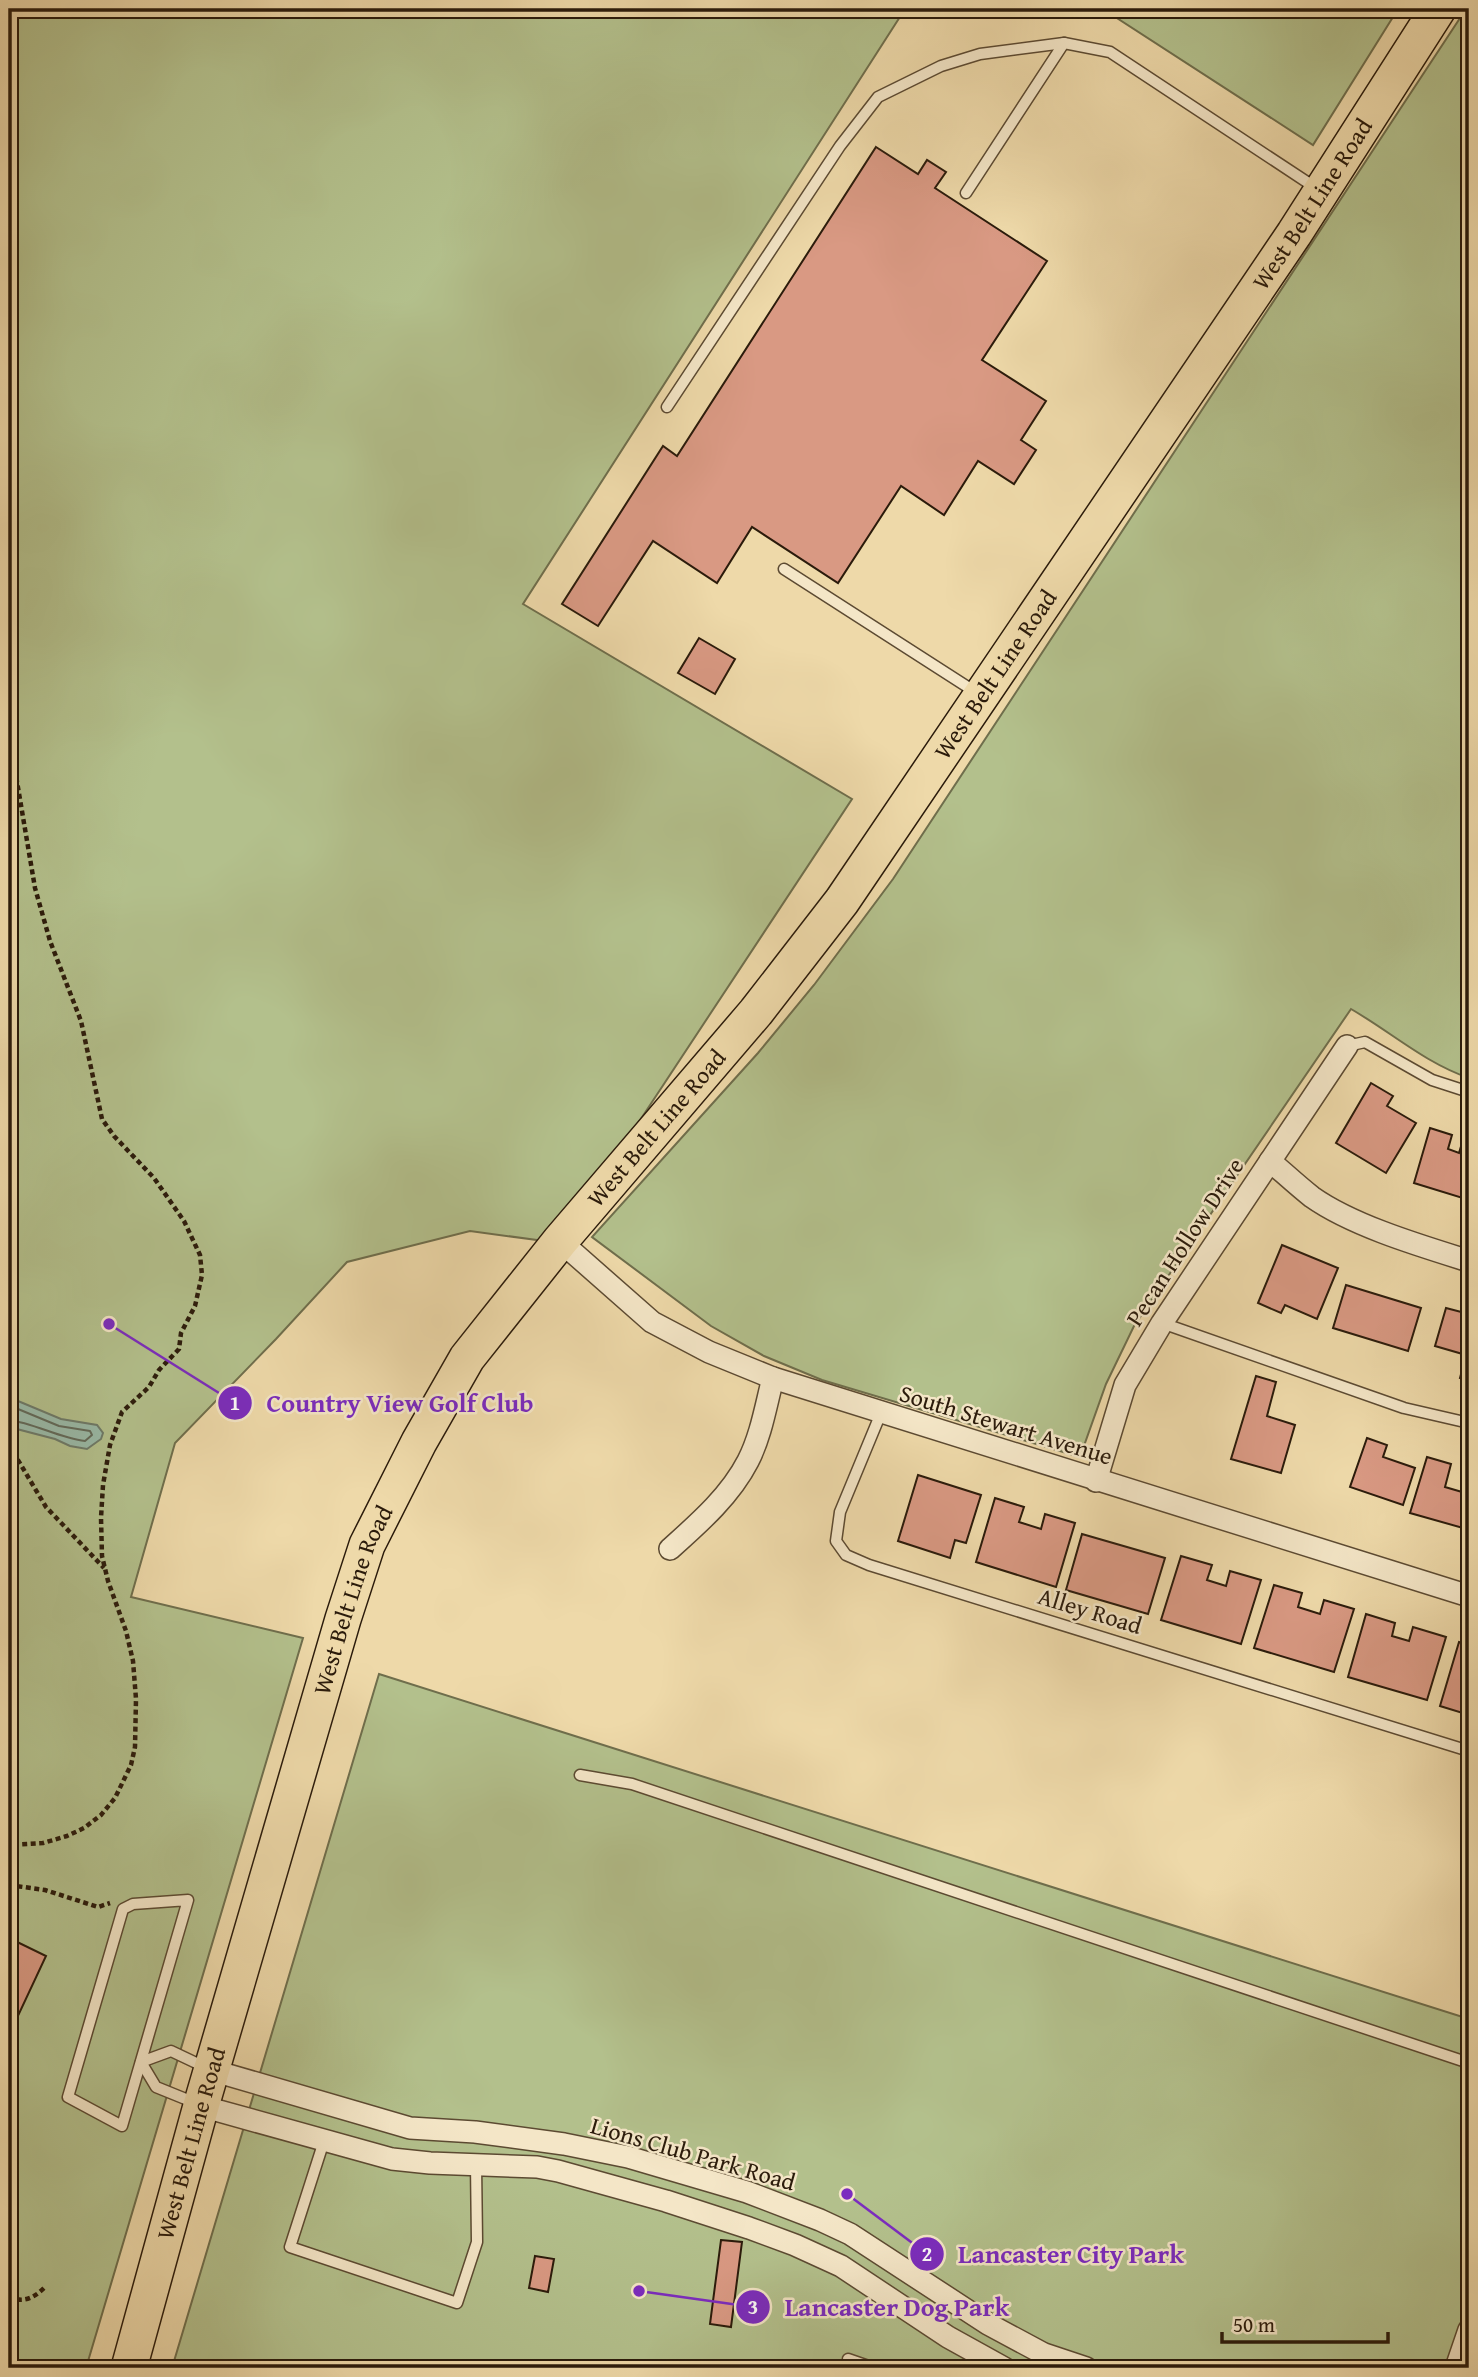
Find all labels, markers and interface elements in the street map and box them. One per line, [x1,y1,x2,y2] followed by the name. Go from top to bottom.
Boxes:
[1243,111,1381,297] street label: West Belt Line Road
[925,582,1065,766] street label: West Belt Line Road
[579,1041,734,1214] street label: West Belt Line Road
[1117,1151,1252,1333] street label: Pecan Hollow Drive
[895,1375,1117,1474] street label: South Stewart Avenue
[218,1380,547,1427] callout: Country View Golf Club
[267,1383,533,1422] text: Country View Golf Club
[230,1387,240,1418] text: 1
[304,1499,401,1699] street label: West Belt Line Road
[1034,1578,1146,1643] street label: Alley Road
[147,2043,234,2243] street label: West Belt Line Road
[587,2108,800,2200] street label: Lions Club Park Road
[909,2230,1198,2277] callout: Lancaster City Park
[958,2234,1184,2273] text: Lancaster City Park
[922,2238,932,2269] text: 2
[736,2283,1023,2330] callout: Lancaster Dog Park
[785,2287,1009,2326] text: Lancaster Dog Park
[748,2291,758,2322] text: 3
[1222,2300,1389,2344] scale bar
[1233,2309,1275,2340] text: 50 m

